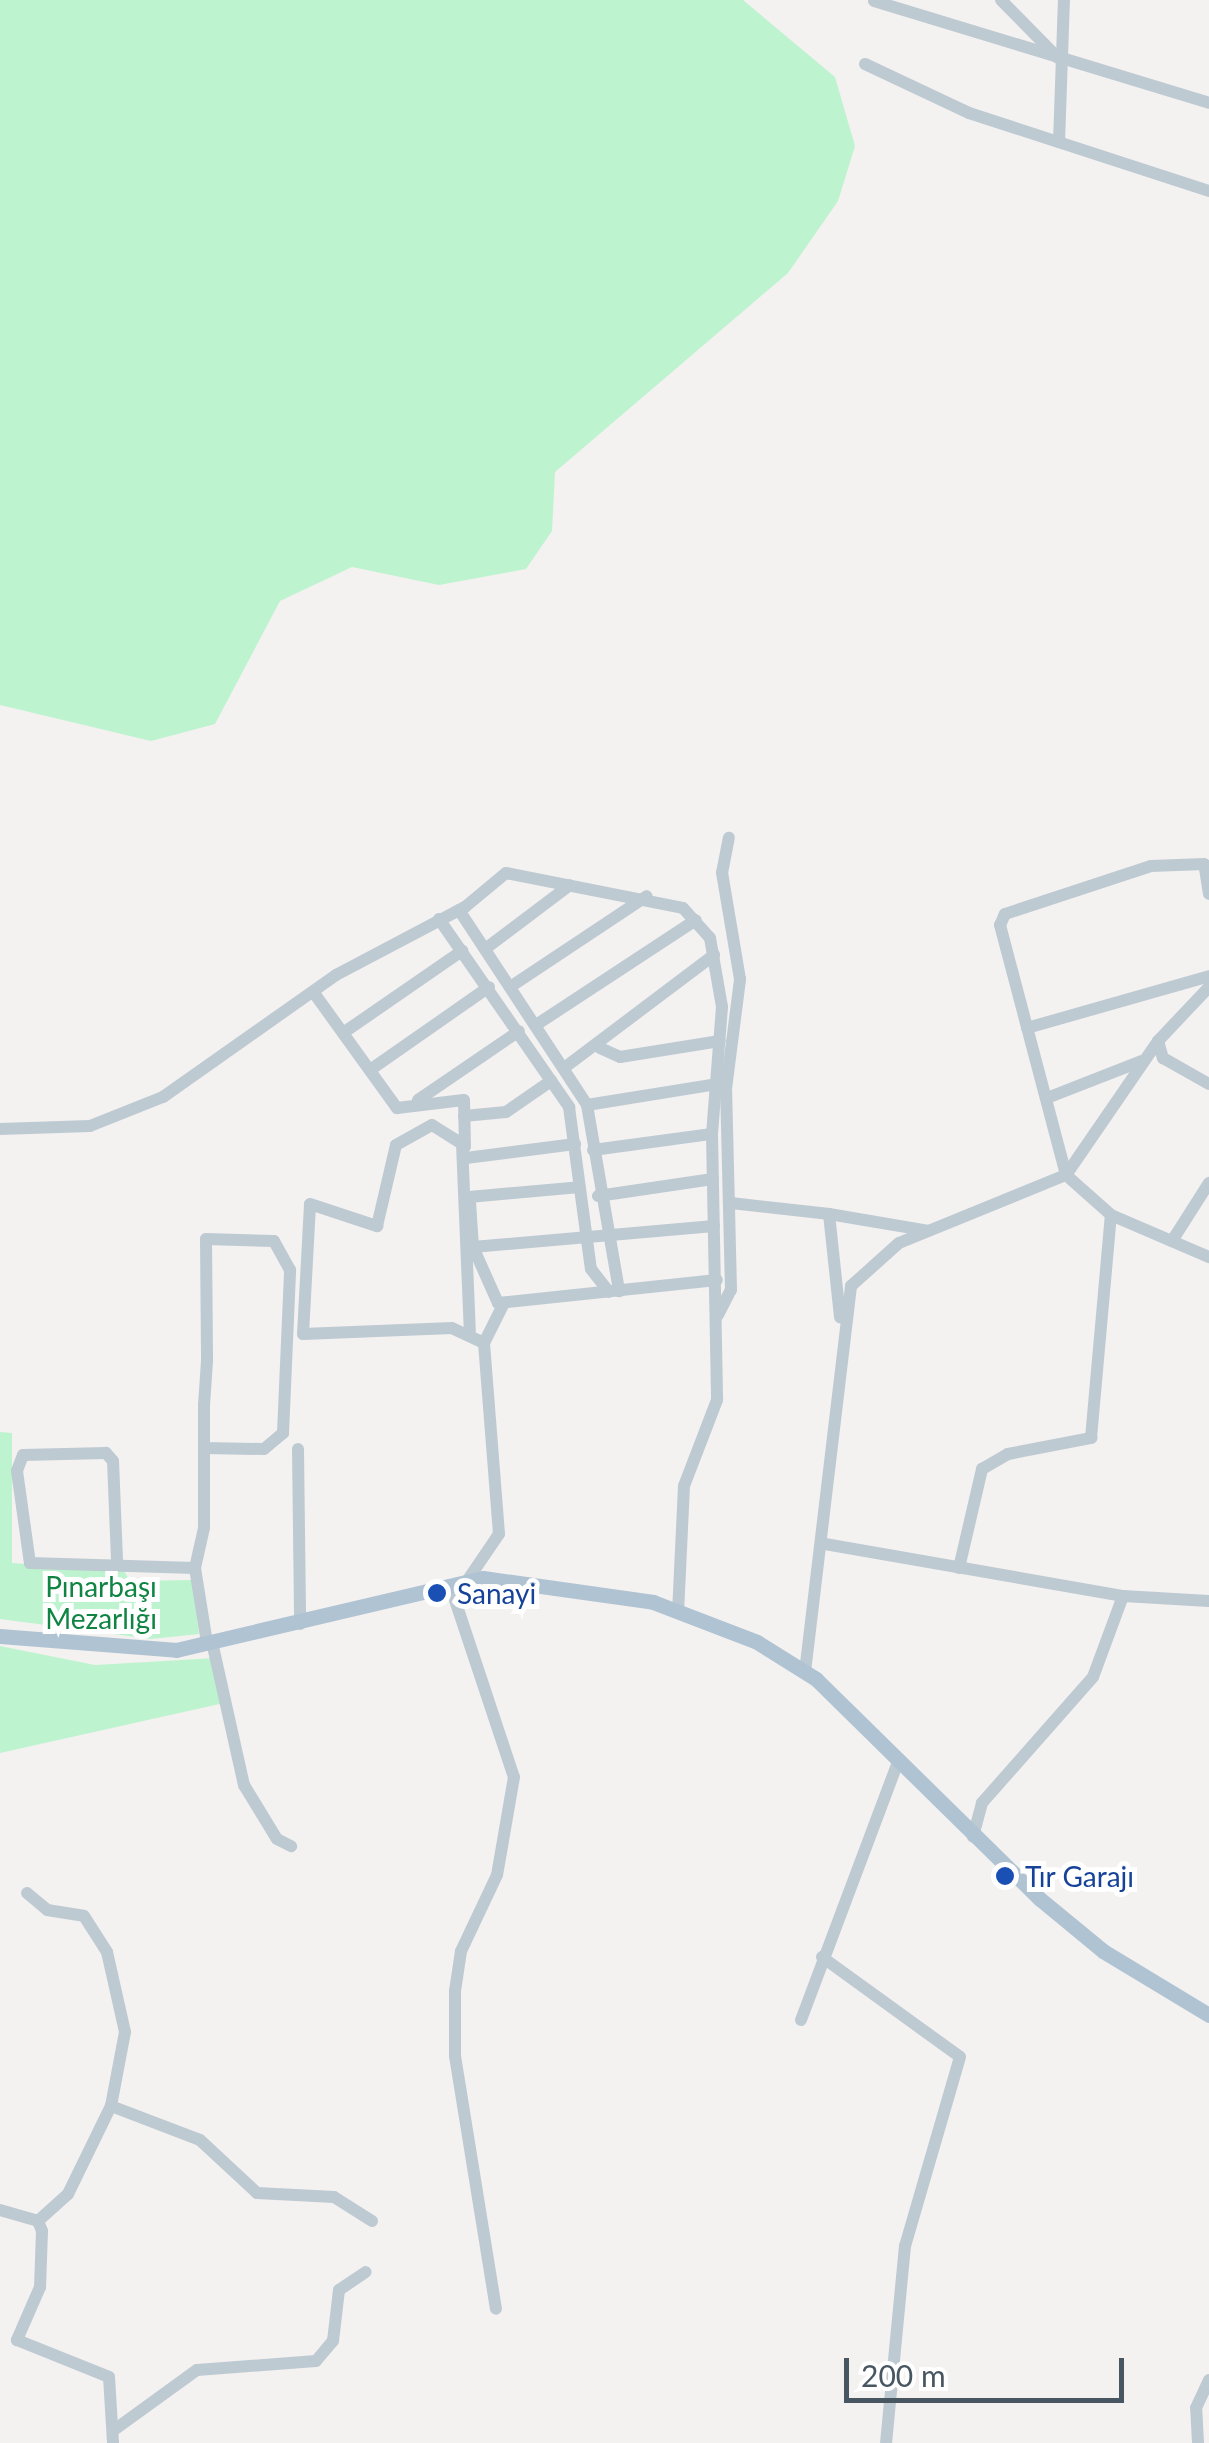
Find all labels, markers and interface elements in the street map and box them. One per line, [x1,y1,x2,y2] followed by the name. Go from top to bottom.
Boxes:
[45,1569,157,1635] park label: Pınarbaşı Mezarlığı
[457,1576,536,1610] place label: Sanayi
[426,1582,448,1604] marker: Sanayi
[1025,1859,1135,1893] place label: Tır Garajı
[994,1865,1016,1887] marker: Tır Garajı
[849,2338,1129,2400] scale bar
[861,2357,946,2393] text: 200 m

